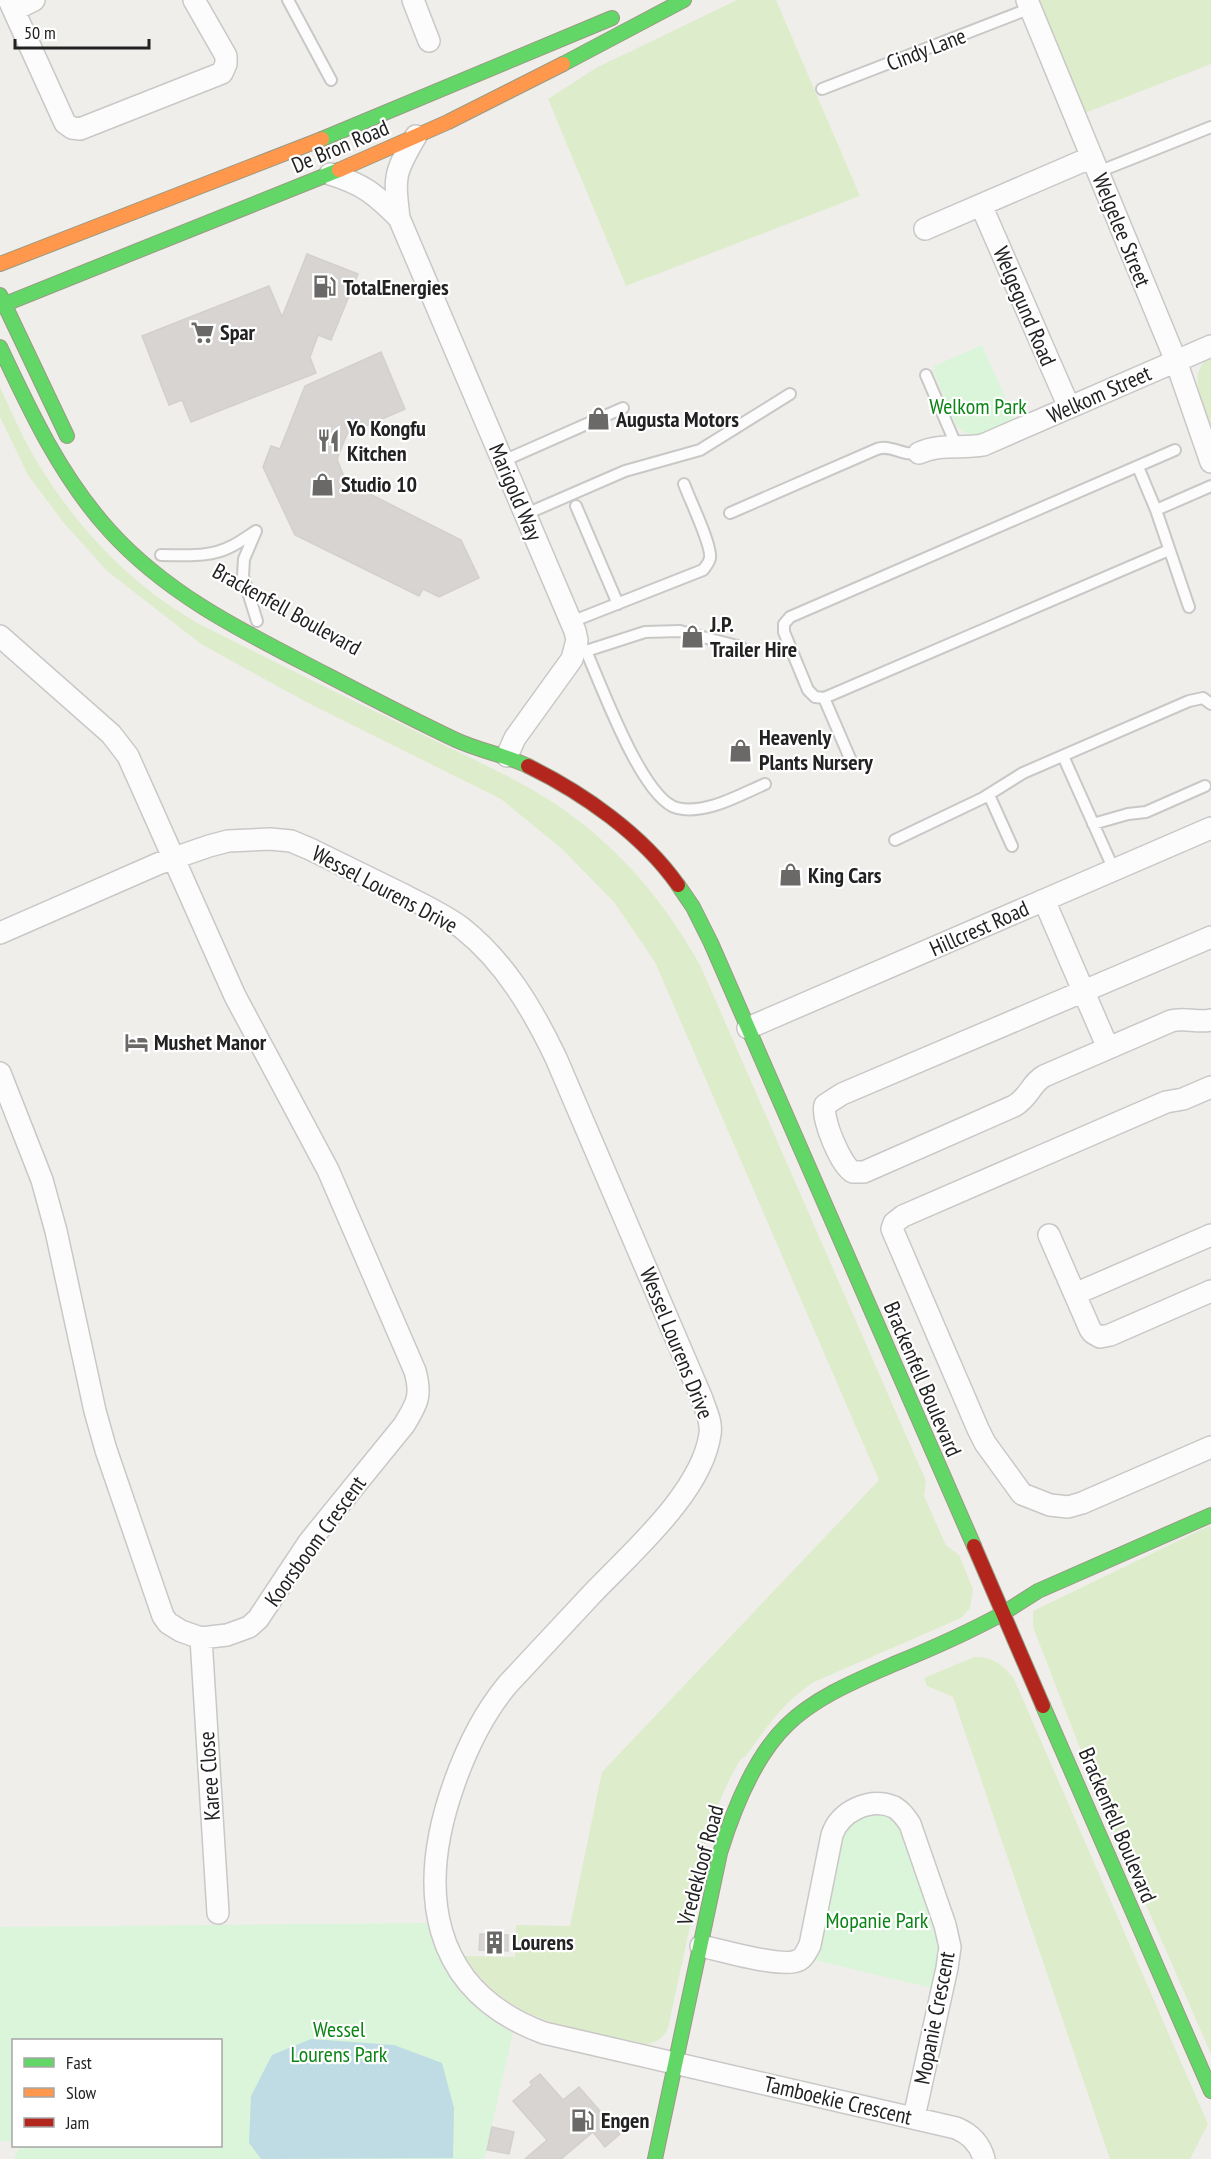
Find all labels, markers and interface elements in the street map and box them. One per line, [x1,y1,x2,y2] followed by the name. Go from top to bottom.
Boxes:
[15,12,148,50] scale bar
[24,21,56,44] text: 50 m
[882,21,970,77] street label: Cindy Lane
[287,113,393,179] street label: De Bron Road
[1087,169,1157,291] street label: Welgelee Street
[987,242,1063,370] street label: Welgegund Road
[343,273,449,301] place label: TotalEnergies
[312,274,338,300] fuel station icon: TotalEnergies
[220,318,256,346] place label: Spar
[189,319,215,345] supermarket icon: Spar
[1043,359,1155,429] street label: Welkom Street
[929,392,1027,420] park label: Welkom Park
[615,405,739,433] place label: Augusta Motors
[585,406,611,432] shop icon: Augusta Motors
[346,414,426,467] place label: Yo Kongfu Kitchen
[316,428,342,454] restaurant icon: Yo Kongfu Kitchen
[483,439,549,545] street label: Marigold Way
[341,470,417,498] place label: Studio 10
[310,471,336,497] shop icon: Studio 10
[208,557,366,661] street label: Brackenfell Boulevard
[709,610,797,663] place label: J.P. Trailer Hire
[679,624,705,650] shop icon: J.P. Trailer Hire
[759,723,874,776] place label: Heavenly Plants Nursery
[728,737,754,763] shop icon: Heavenly Plants Nursery
[307,839,463,939] street label: Wessel Lourens Drive
[808,861,882,889] place label: King Cars
[777,862,803,888] shop icon: King Cars
[925,894,1033,962] street label: Hillcrest Road
[154,1028,267,1056] place label: Mushet Manor
[123,1029,149,1055] hotel icon: Mushet Manor
[634,1263,720,1423] street label: Wessel Lourens Drive
[878,1297,968,1461] street label: Brackenfell Boulevard
[258,1470,372,1612] street label: Koorsboom Crescent
[192,1731,226,1821] street label: Karee Close
[1073,1743,1163,1907] street label: Brackenfell Boulevard
[670,1802,729,1929] street label: Vredekloof Road
[826,1906,929,1934] park label: Mopanie Park
[512,1928,574,1956] place label: Lourens
[481,1929,507,1955] building icon: Lourens
[907,1949,961,2087] street label: Mopanie Crescent
[291,2015,388,2068] park label: Wessel Lourens Park
[12,2039,222,2147] legend
[66,2051,92,2074] text: Fast
[761,2069,915,2131] street label: Tamboekie Crescent
[66,2081,97,2104] text: Slow
[601,2106,650,2134] place label: Engen
[570,2107,596,2133] fuel station icon: Engen
[65,2111,89,2134] text: Jam

